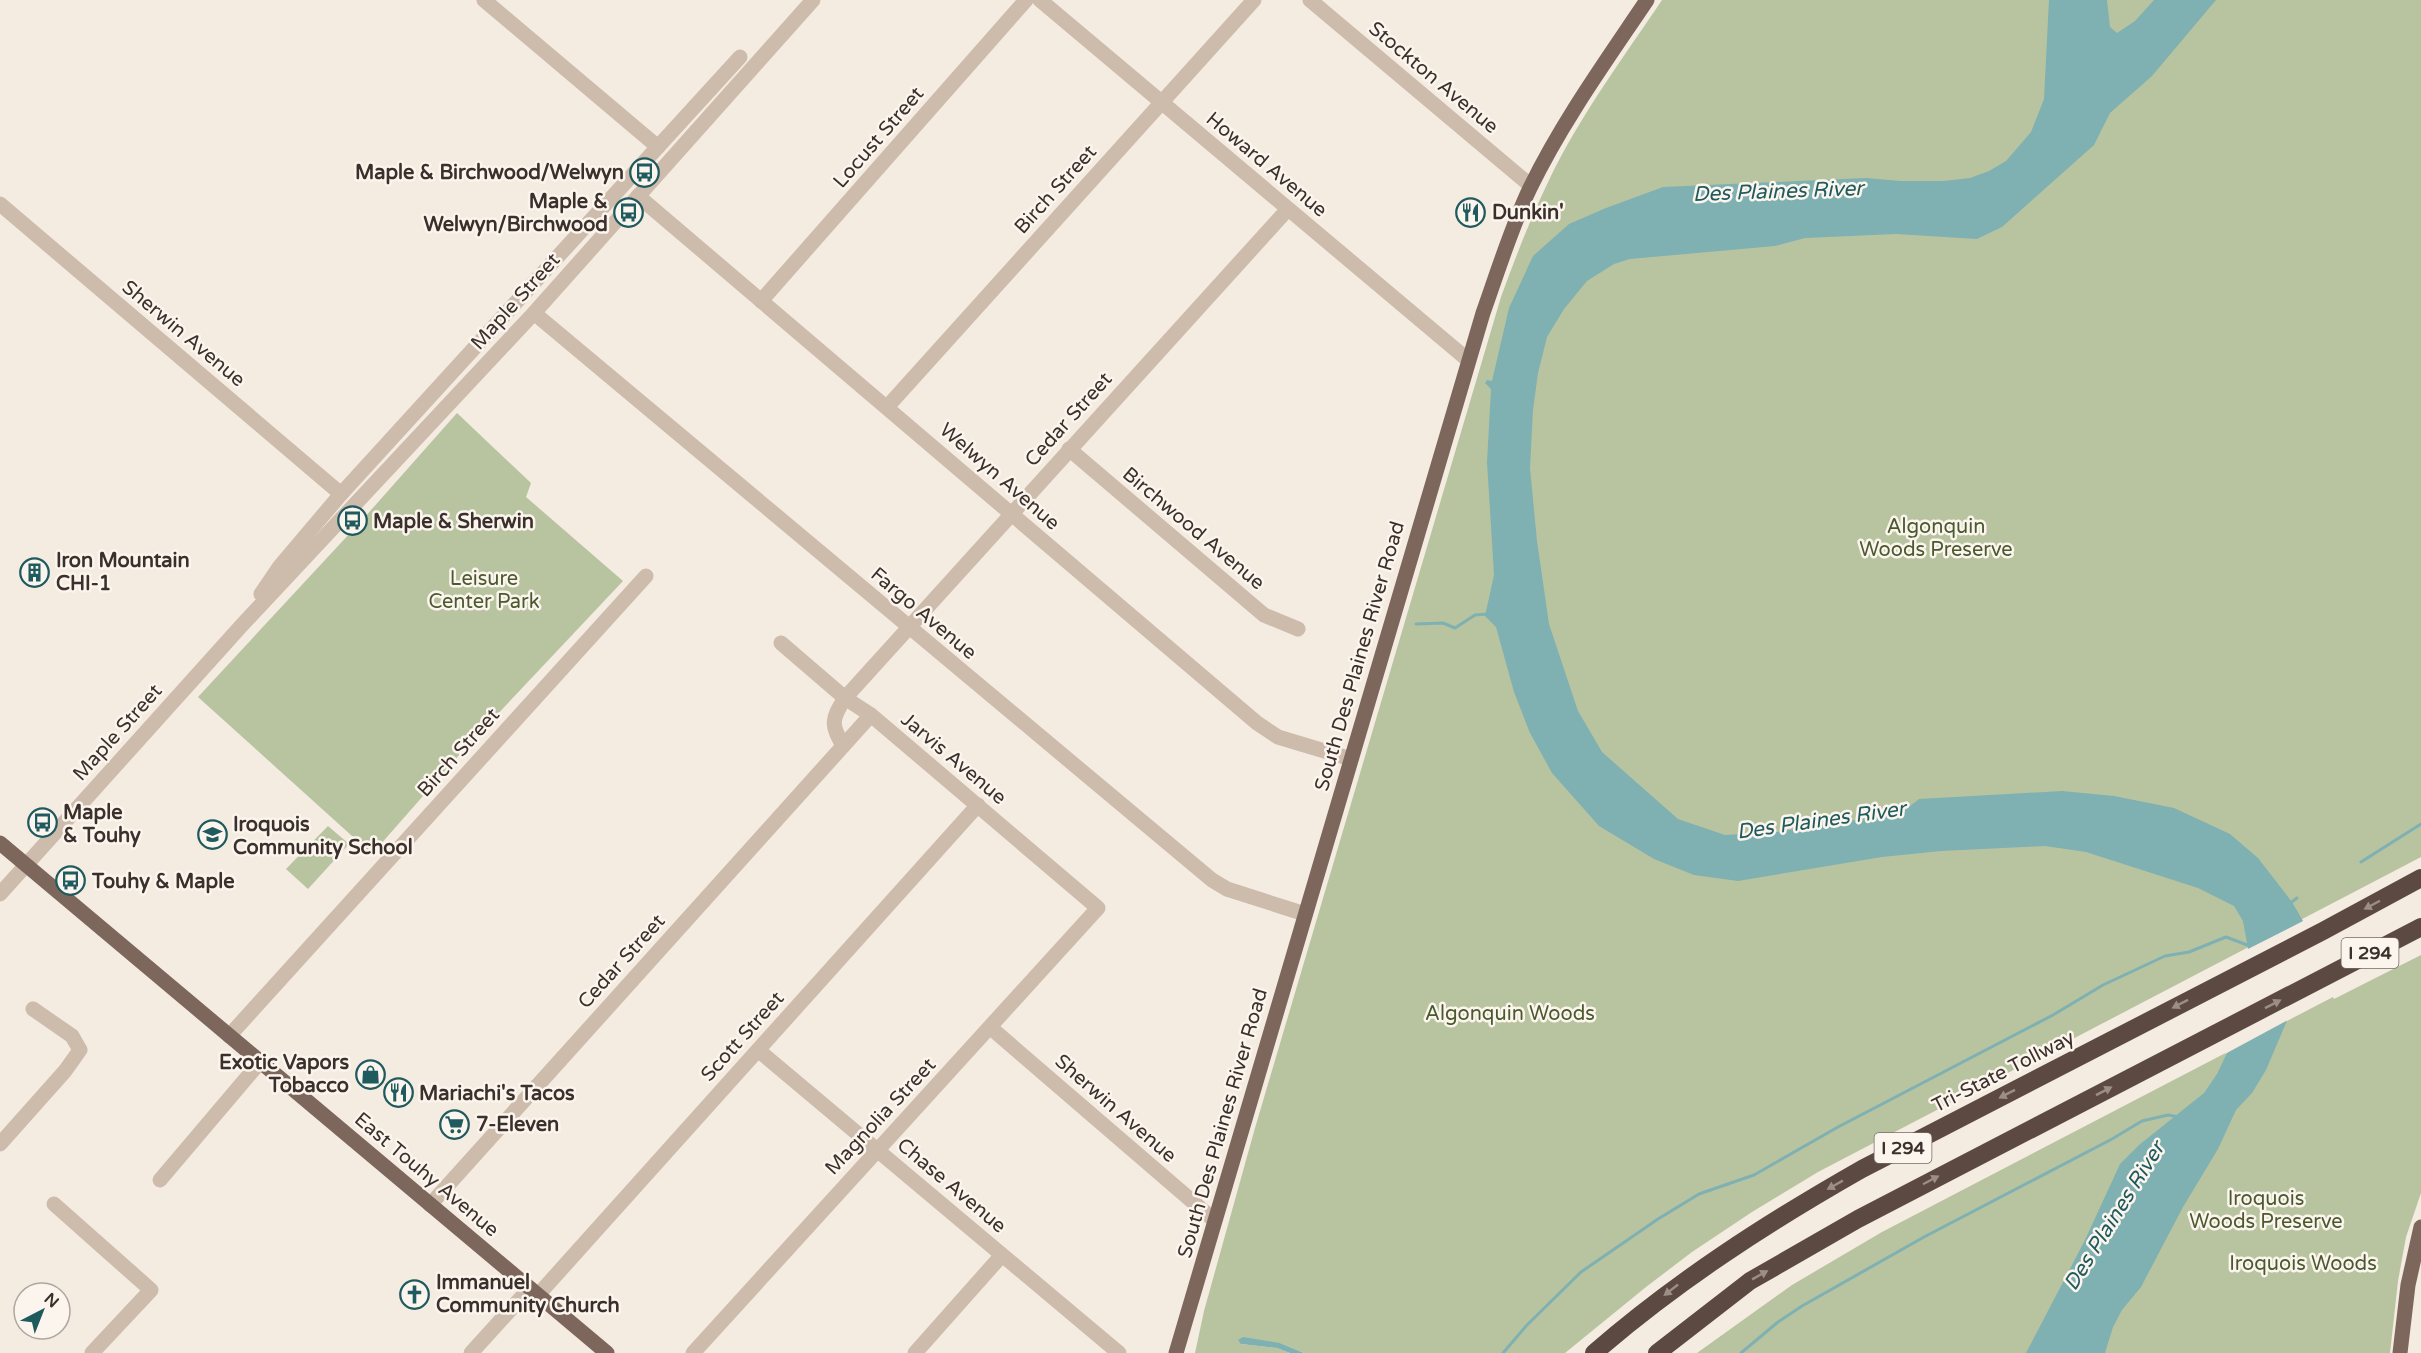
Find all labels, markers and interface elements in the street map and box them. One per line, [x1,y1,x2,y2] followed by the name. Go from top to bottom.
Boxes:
[1364,17,1503,139] street label: Stockton Avenue
[828,82,929,193] street label: Locust Street
[1201,107,1332,222] street label: Howard Avenue
[1010,140,1102,239] street label: Birch Street
[629,156,661,188] bus stop icon: Maple & Birchwood/Welwyn
[355,161,624,185] place label: Maple & Birchwood/Welwyn
[1692,176,1867,207] water label: Des Plaines River
[423,190,608,237] place label: Maple & Welwyn/Birchwood
[613,196,645,228] bus stop icon: Maple & Welwyn/Birchwood
[1455,196,1487,228] restaurant icon: Dunkin'
[1492,201,1564,225] place label: Dunkin'
[466,248,566,355] street label: Maple Street
[117,275,250,392] street label: Sherwin Avenue
[1020,367,1118,472] street label: Cedar Street
[934,418,1064,535] street label: Welwyn Avenue
[1117,462,1269,595] street label: Birchwood Avenue
[336,505,368,537] bus stop icon: Maple & Sherwin
[373,510,534,534] place label: Maple & Sherwin
[1859,515,2013,562] park label: Algonquin Woods Preserve
[1310,519,1410,794] street label: South Des Plaines River Road
[56,549,190,596] place label: Iron Mountain CHI-1
[19,556,51,588] building icon: Iron Mountain CHI-1
[866,563,981,665] street label: Fargo Avenue
[428,567,540,614] park label: Leisure Center Park
[68,679,168,786] street label: Maple Street
[413,703,505,802] street label: Birch Street
[896,708,1011,810] street label: Jarvis Avenue
[1735,796,1910,845] water label: Des Plaines River
[63,801,141,848] place label: Maple & Touhy
[26,807,58,839] bus stop icon: Maple & Touhy
[233,813,413,860] place label: Iroquois Community School
[196,819,228,851] school or university icon: Iroquois Community School
[55,865,87,897] bus stop icon: Touhy & Maple
[91,870,235,894] place label: Touhy & Maple
[2364,900,2381,909] one-way arrow
[573,909,671,1014] street label: Cedar Street
[2342,938,2398,968] road number: I 294
[1173,986,1273,1261] street label: South Des Plaines River Road
[696,987,790,1087] street label: Scott Street
[2172,999,2189,1009] one-way arrow
[2265,999,2282,1009] one-way arrow
[1425,1002,1595,1026] park label: Algonquin Woods
[1928,1026,2079,1118] street label: Tri-State Tollway
[1050,1049,1181,1168] street label: Sherwin Avenue
[219,1051,349,1098] place label: Exotic Vapors Tobacco
[820,1053,941,1180] street label: Magnolia Street
[354,1058,386,1090] shop icon: Exotic Vapors Tobacco
[382,1077,414,1109] restaurant icon: Mariachi's Tacos
[419,1082,575,1106] place label: Mariachi's Tacos
[2095,1086,2113,1096] one-way arrow
[1998,1089,2015,1099] one-way arrow
[349,1107,503,1242] street label: East Touhy Avenue
[439,1108,471,1140] supermarket icon: 7-Eleven
[476,1113,559,1137] place label: 7-Eleven
[892,1133,1011,1238] street label: Chase Avenue
[1874,1133,1932,1163] road number: I 294
[2059,1135,2172,1295] water label: Des Plaines River
[1923,1175,1940,1185] one-way arrow
[1827,1179,1843,1190] one-way arrow
[2189,1187,2343,1234] park label: Iroquois Woods Preserve
[2229,1252,2377,1276] park label: Iroquois Woods
[1752,1270,1769,1280] one-way arrow
[436,1271,620,1318] place label: Immanuel Community Church
[399,1278,431,1310] church icon: Immanuel Community Church
[12,1281,72,1341] north arrow
[1663,1284,1679,1297] one-way arrow
[40,1289,63,1312] text: N

